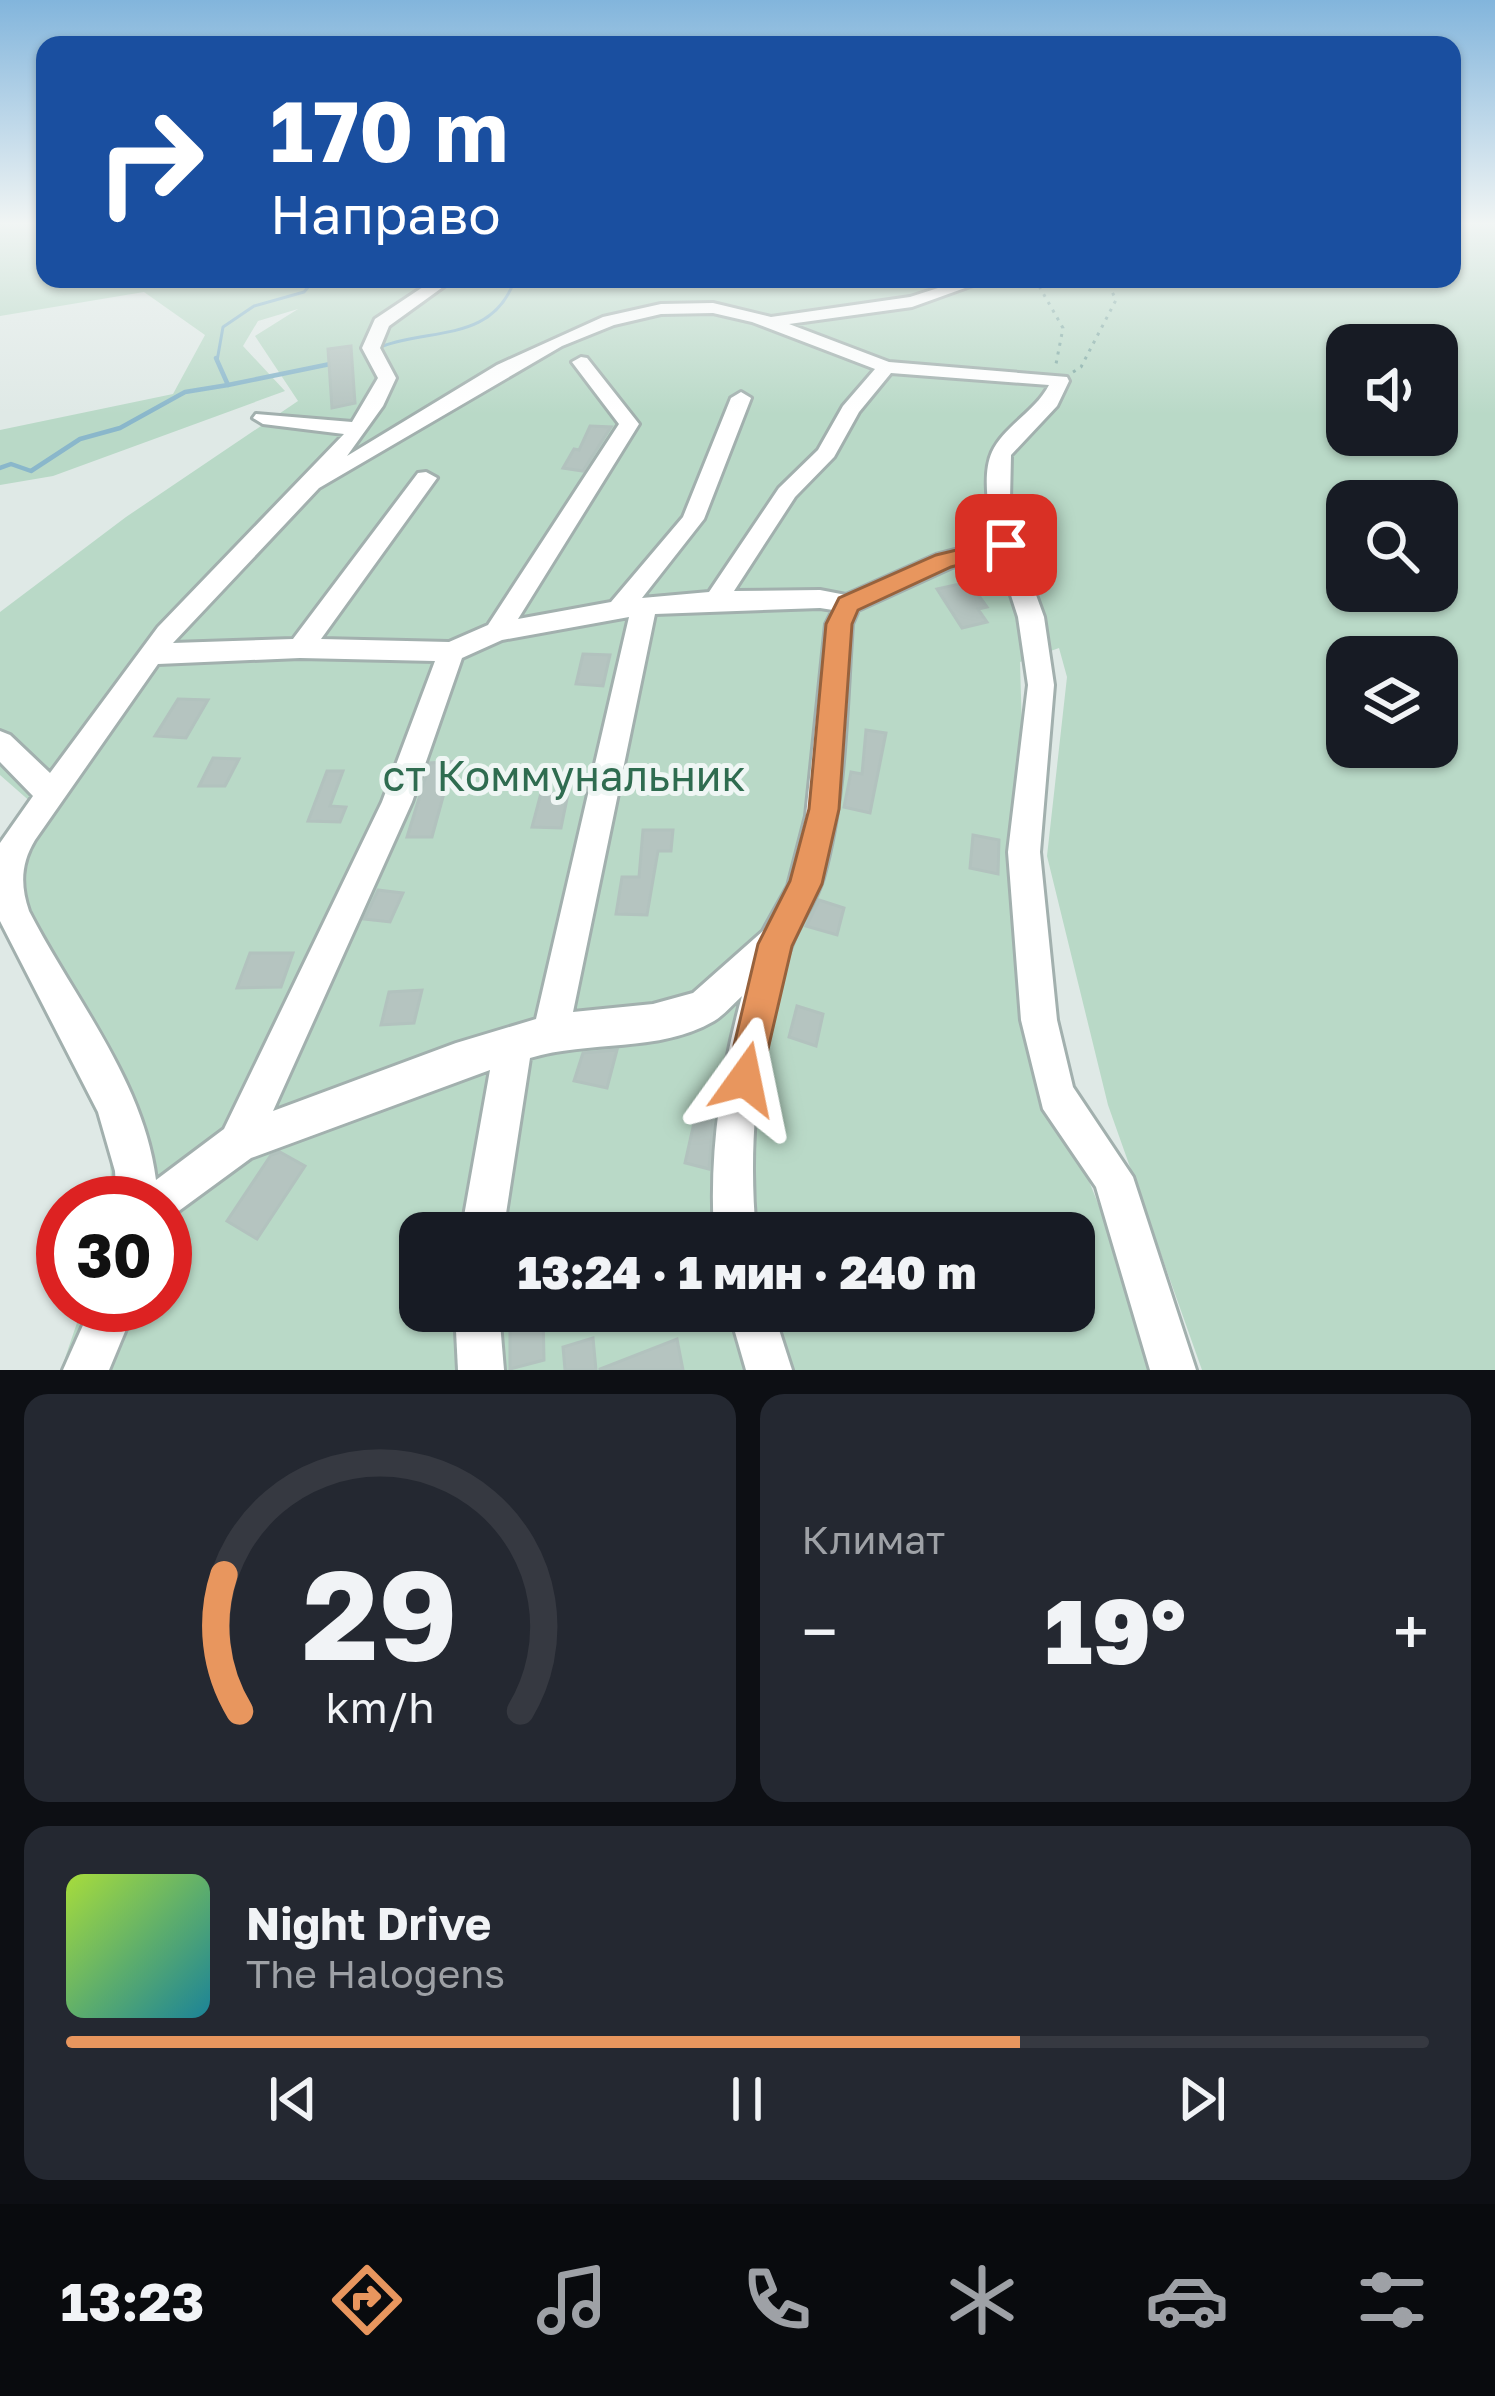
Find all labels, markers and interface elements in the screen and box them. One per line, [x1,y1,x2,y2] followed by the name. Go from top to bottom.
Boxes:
[270,80,508,180] text: 170 m
[72,84,228,240] icon: right
[270,181,501,246] text: Направо
[1326,324,1458,768] map controls
[1326,324,1458,456] button: sound
[1326,480,1458,612] button: search
[955,494,1057,596] pin
[973,512,1039,578] icon: arrive
[1326,636,1458,768] button: layers
[382,750,746,800] park label: ст Коммунальник
[682,1016,808,1142] position arrow
[36,1176,192,1332] speed limit sign: 30
[518,1245,976,1299] text: 13:24 · 1 мин · 240 m
[802,1516,945,1563] text: Климат
[302,1538,457,1687] text: 29
[1045,1576,1186,1684] text: 19°
[802,1591,838,1671] text: −
[1393,1591,1429,1671] text: +
[325,1681,434,1732] text: km/h
[246,1896,491,1950] text: Night Drive
[246,1950,505,1997] text: The Halogens
[260,2066,326,2132] icon: previous
[714,2066,780,2132] icon: pause
[1169,2066,1235,2132] icon: next
[325,2258,409,2342] icon: directions
[530,2258,614,2342] icon: music
[735,2258,819,2342] icon: phone
[940,2258,1024,2342] icon: climate
[1145,2258,1229,2342] icon: car
[1350,2258,1434,2342] icon: filters
[61,2268,204,2333] text: 13:23

